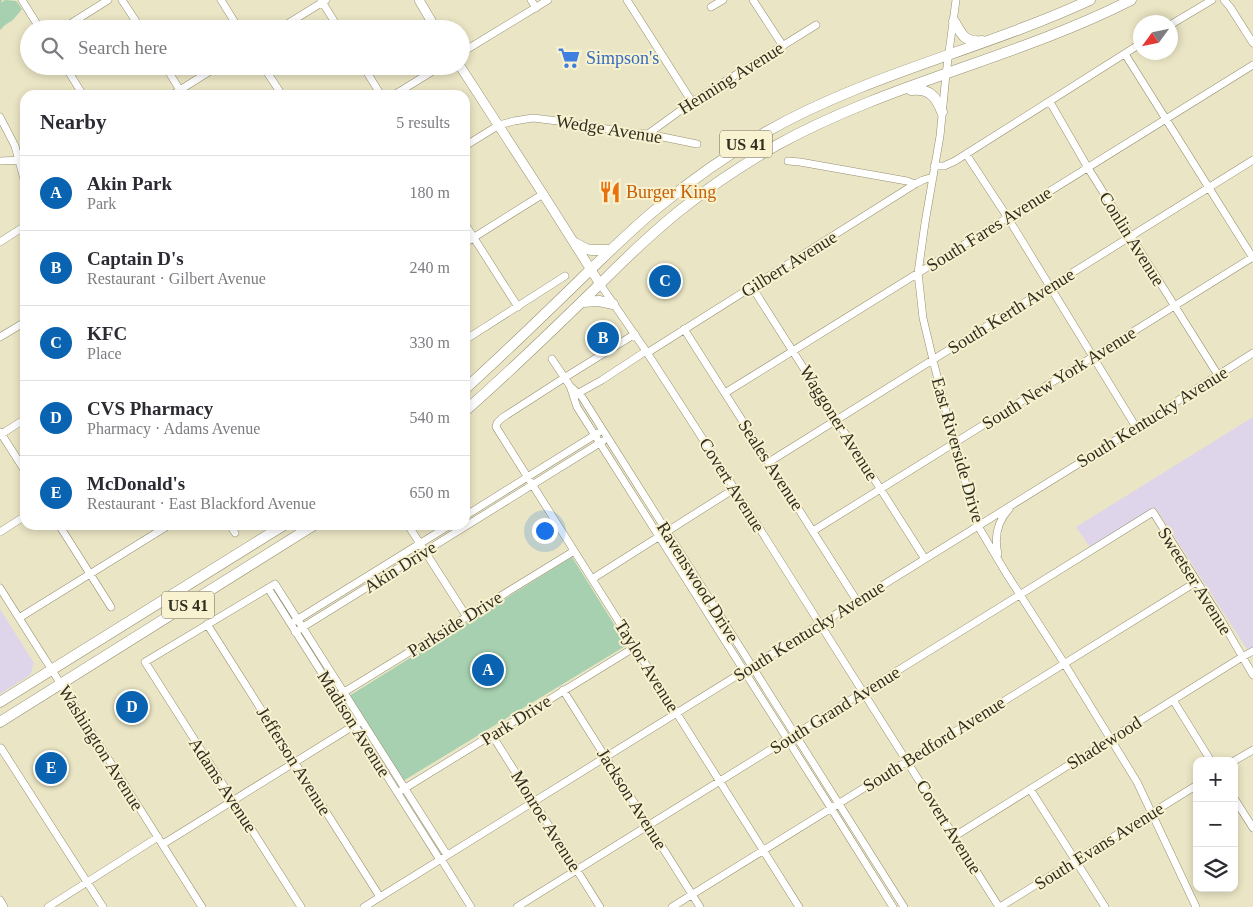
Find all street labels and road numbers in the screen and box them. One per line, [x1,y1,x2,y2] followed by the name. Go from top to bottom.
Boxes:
[675,38,787,118] street label: Henning Avenue
[554,111,664,147] street label: Wedge Avenue
[720,130,772,158] road number: US 41
[923,182,1055,276] street label: South Fares Avenue
[1095,188,1169,290] street label: Conlin Avenue
[737,227,841,301] street label: Gilbert Avenue
[944,264,1078,358] street label: South Kerth Avenue
[978,322,1140,434] street label: South New York Avenue
[796,362,882,484] street label: Waggoner Avenue
[1073,362,1231,472] street label: South Kentucky Avenue
[928,375,988,525] street label: East Riverside Drive
[734,416,808,514] street label: Seales Avenue
[695,434,769,536] street label: Covert Avenue
[653,518,743,646] street label: Ravenswood Drive
[1154,523,1236,639] street label: Sweetser Avenue
[360,537,440,597] street label: Akin Drive
[730,576,888,686] street label: South Kentucky Avenue
[404,587,506,661] street label: Parkside Drive
[162,592,214,618] road number: US 41
[611,616,683,716] street label: Taylor Avenue
[766,662,904,758] street label: South Grand Avenue
[313,667,395,781] street label: Madison Avenue
[54,682,148,814] street label: Washington Avenue
[477,691,555,749] street label: Park Drive
[859,692,1009,796] street label: South Bedford Avenue
[253,703,335,819] street label: Jefferson Avenue
[1063,712,1145,774] street label: Shadewood
[185,734,261,836] street label: Adams Avenue
[593,745,671,853] street label: Jackson Avenue
[507,767,585,875] street label: Monroe Avenue
[912,776,986,878] street label: Covert Avenue
[1031,798,1167,894] street label: South Evans Avenue

